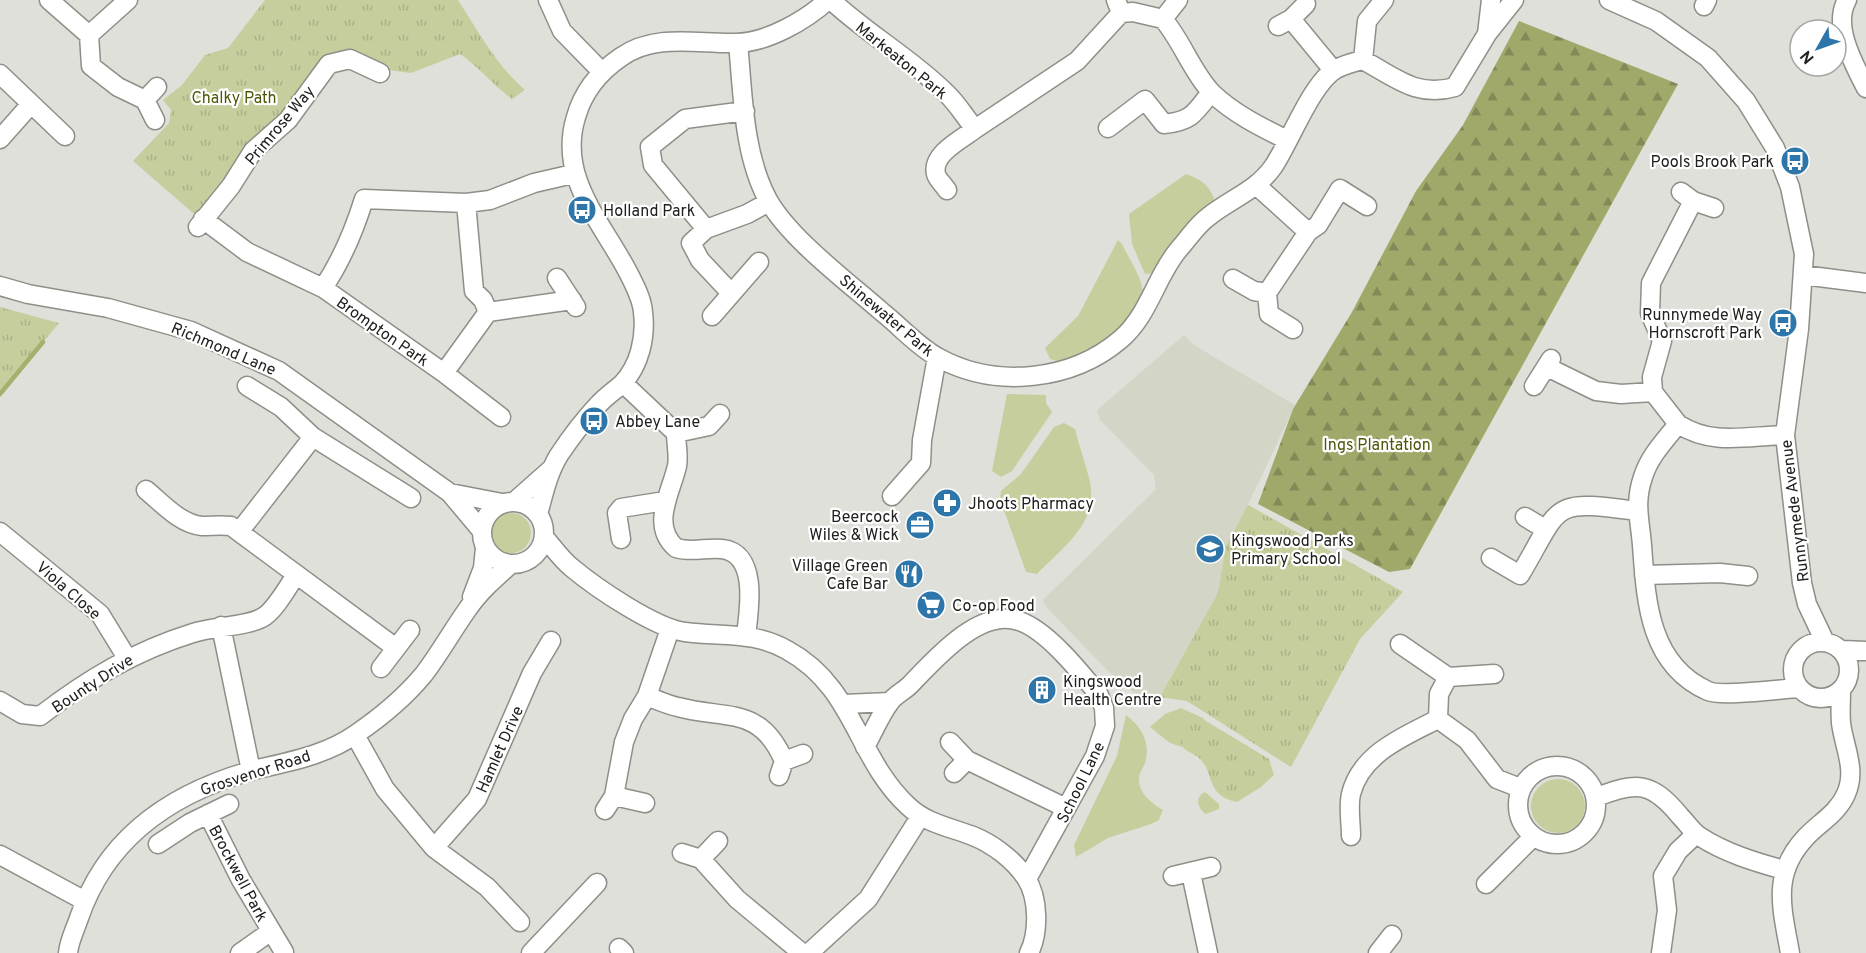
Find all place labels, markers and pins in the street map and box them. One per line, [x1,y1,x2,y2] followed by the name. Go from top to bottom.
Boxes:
[1779,145,1811,177] bus stop icon: Pools Brook Park
[1651,153,1774,173] place label: Pools Brook Park
[566,194,598,226] bus stop icon: Holland Park
[603,202,695,222] place label: Holland Park
[1642,306,1762,344] place label: Runnymede Way Hornscroft Park
[1767,307,1799,339] bus stop icon: Runnymede Way Hornscroft Park
[578,405,610,437] bus stop icon: Abbey Lane
[615,413,700,433] place label: Abbey Lane
[931,487,963,519] pharmacy icon: Jhoots Pharmacy
[968,495,1094,515] place label: Jhoots Pharmacy
[809,508,899,546] place label: Beercock Wiles & Wick
[904,509,936,541] office icon: Beercock Wiles & Wick
[1231,532,1354,570] place label: Kingswood Parks Primary School
[1194,533,1226,565] school or university icon: Kingswood Parks Primary School
[792,557,888,595] place label: Village Green Cafe Bar
[893,558,925,590] restaurant icon: Village Green Cafe Bar
[915,589,947,621] supermarket icon: Co-op Food
[952,597,1035,617] place label: Co-op Food
[1063,673,1162,711] place label: Kingswood Health Centre
[1026,674,1058,706] building icon: Kingswood Health Centre

